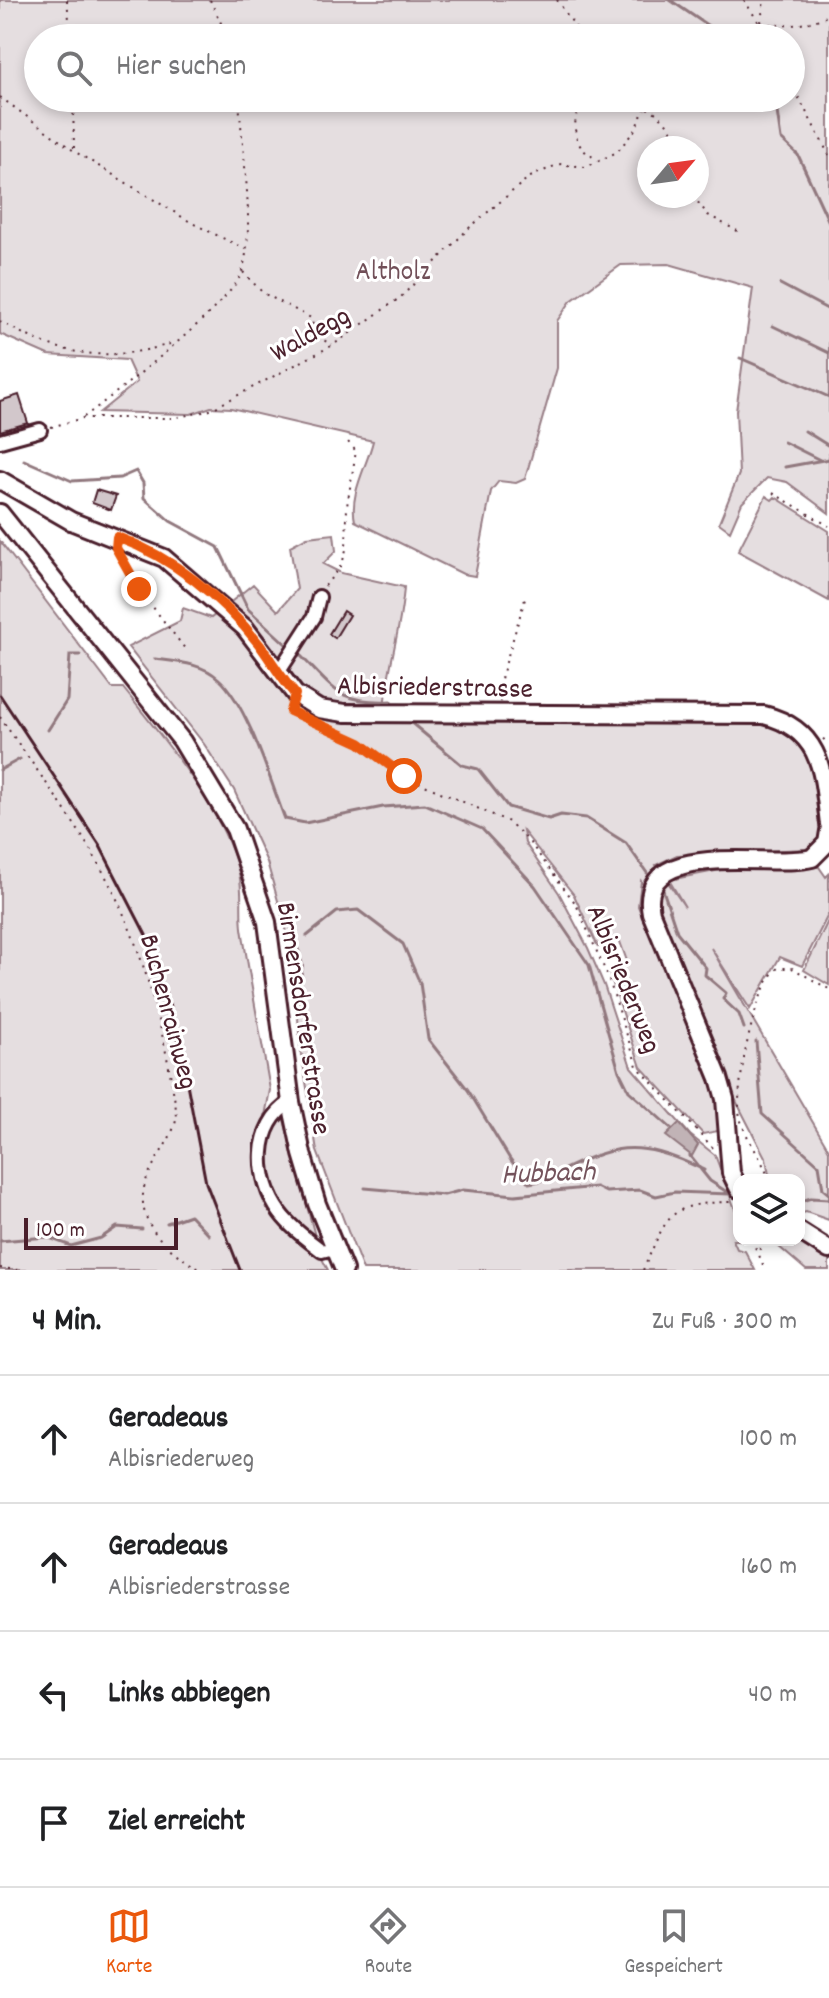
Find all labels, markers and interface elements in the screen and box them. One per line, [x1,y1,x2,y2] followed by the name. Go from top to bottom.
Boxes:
[24,24,805,112] search box
[52,46,96,90] icon: search
[116,47,246,90] text: Hier suchen
[637,136,709,208] north arrow
[356,254,431,294] park label: Altholz
[264,298,359,375] street label: Waldegg
[121,571,157,607] route end
[336,668,533,712] street label: Albisriederstrasse
[386,758,422,794] route start
[573,899,669,1060] street label: Albisriederweg
[263,900,339,1138] street label: Birmensdorferstrasse
[126,930,206,1094] street label: Buchenrainweg
[500,1152,597,1199] water label: Hubbach
[733,1174,805,1246] map controls
[733,1174,805,1246] button: layers
[24,1214,178,1250] scale bar
[36,1216,85,1247] text: 100 m
[32,1298,101,1347] text: 4 Min.
[652,1304,797,1341] text: Zu Fuß · 300 m
[108,1399,228,1442] text: Geradeaus
[32,1417,76,1461] icon: ahead
[739,1421,797,1458] text: 100 m
[108,1442,254,1479] text: Albisriederweg
[108,1527,228,1570] text: Geradeaus
[32,1545,76,1589] icon: ahead
[741,1549,797,1586] text: 160 m
[108,1570,290,1607] text: Albisriederstrasse
[32,1673,76,1717] icon: left
[108,1674,270,1717] text: Links abbiegen
[748,1677,797,1714] text: 40 m
[32,1801,76,1845] icon: arrive
[108,1802,245,1845] text: Ziel erreicht
[106,1904,152,1983] tab: Karte
[364,1904,412,1983] tab: Route
[624,1904,723,1983] tab: Gespeichert

